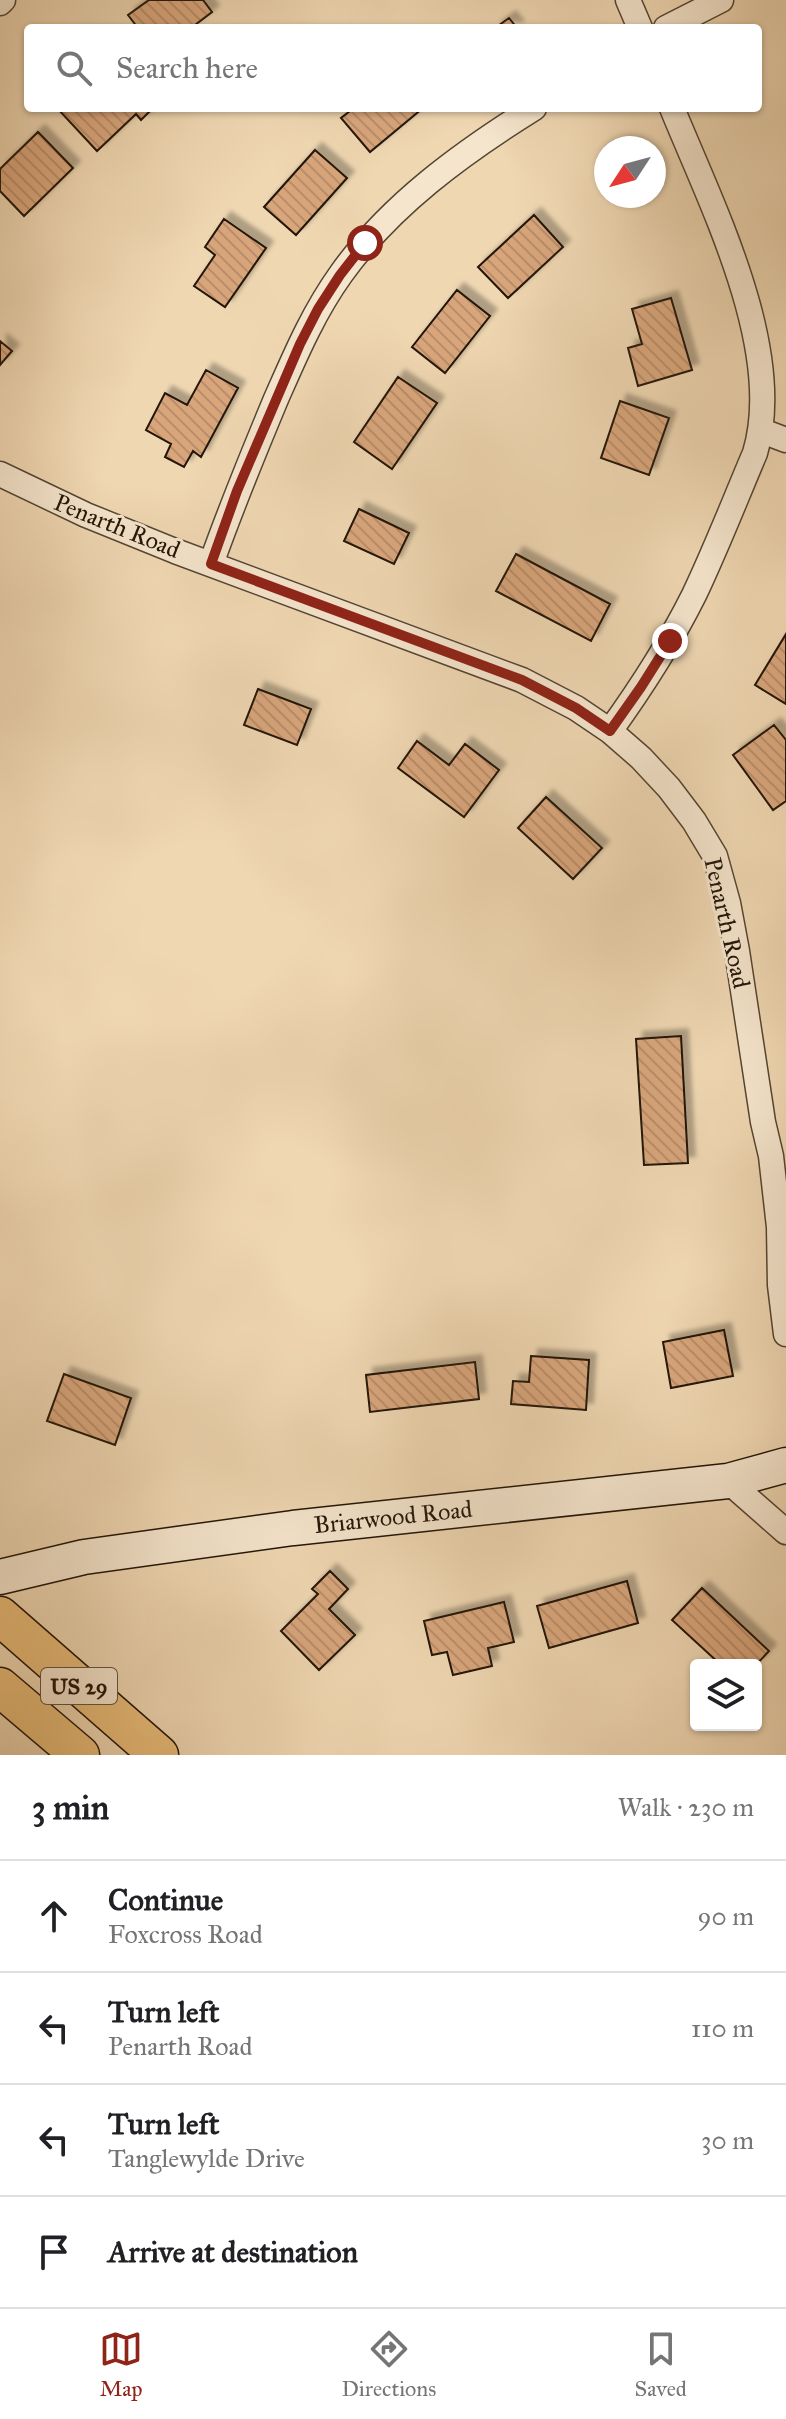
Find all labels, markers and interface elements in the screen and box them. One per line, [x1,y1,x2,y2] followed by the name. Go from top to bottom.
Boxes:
[24,24,762,112] search box
[52,46,96,90] icon: search
[116,50,258,86] text: Search here
[594,136,666,208] north arrow
[347,225,383,261] route start
[50,487,184,565] street label: Penarth Road
[652,623,688,659] route end
[697,855,757,991] street label: Penarth Road
[312,1494,474,1540] street label: Briarwood Road
[690,1659,762,1731] map controls
[690,1659,762,1731] button: layers
[41,1668,117,1704] road number: US 29
[32,1787,109,1828] text: 3 min
[618,1791,754,1823] text: Walk · 230 m
[108,1882,223,1918] text: Continue
[32,1894,76,1938] icon: ahead
[697,1900,754,1932] text: 90 m
[108,1918,263,1950] text: Foxcross Road
[108,1994,219,2030] text: Turn left
[32,2006,76,2050] icon: left
[691,2012,754,2044] text: 110 m
[108,2030,253,2062] text: Penarth Road
[108,2106,219,2142] text: Turn left
[32,2118,76,2162] icon: left
[701,2124,754,2156] text: 30 m
[108,2142,305,2174] text: Tanglewylde Drive
[32,2230,76,2274] icon: arrive
[108,2234,358,2270] text: Arrive at destination
[99,2327,143,2402] tab: Map
[341,2327,436,2402] tab: Directions
[635,2327,687,2402] tab: Saved

